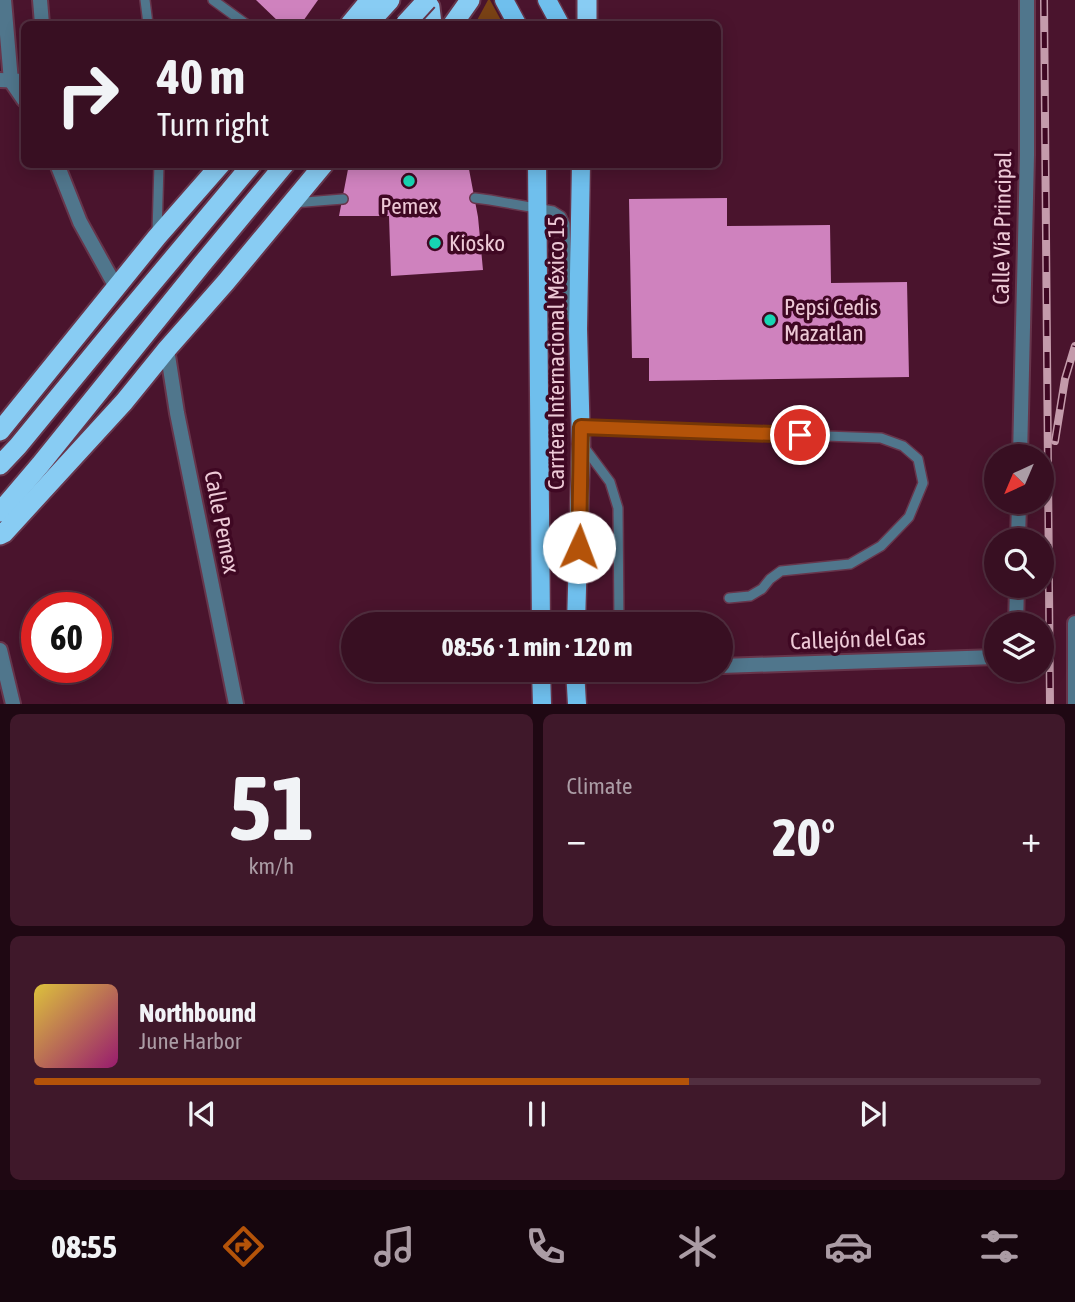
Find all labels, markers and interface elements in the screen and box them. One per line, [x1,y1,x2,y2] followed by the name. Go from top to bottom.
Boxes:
[157,48,245,104] text: 40 m
[42,49,133,140] icon: right
[157,106,270,143] text: Turn right
[988,151,1016,305] street label: Calle Vía Principal
[401,173,417,189] marker: Pemex
[380,193,438,219] place label: Pemex
[543,216,569,490] street label: Carrtera Internacional México 15
[449,230,505,256] place label: Kiosko
[427,235,443,251] marker: Kiosko
[784,294,878,346] place label: Pepsi Cedis Mazatlan
[762,312,778,328] marker: Pepsi Cedis Mazatlan
[770,405,830,465] pin
[781,416,819,454] icon: arrive
[984,444,1054,514] north arrow
[984,444,1054,682] map controls
[199,468,245,576] street label: Calle Pemex
[542,510,616,584] position arrow
[984,528,1054,598] button: search
[21,592,112,683] speed limit sign: 60
[984,612,1054,682] button: layers
[790,624,926,654] street label: Callejón del Gas
[442,632,632,662] text: 08:56 · 1 min · 120 m
[228,755,314,859] text: 51
[567,773,632,799] text: Climate
[772,807,835,867] text: 20°
[567,817,586,860] text: −
[1021,817,1041,860] text: +
[248,853,294,879] text: km/h
[139,998,256,1028] text: Northbound
[139,1028,242,1054] text: June Harbor
[183,1095,221,1133] icon: previous
[518,1095,556,1133] icon: pause
[854,1095,892,1133] icon: next
[219,1222,268,1271] icon: directions
[370,1222,419,1271] icon: music
[521,1222,570,1271] icon: phone
[673,1222,722,1271] icon: climate
[824,1222,873,1271] icon: car
[975,1222,1024,1271] icon: filters
[51,1228,117,1265] text: 08:55

